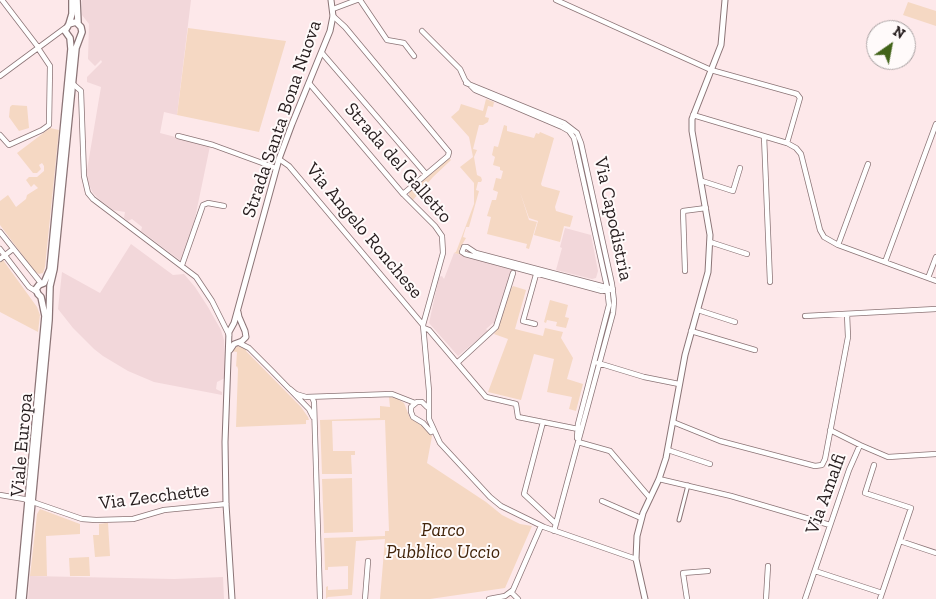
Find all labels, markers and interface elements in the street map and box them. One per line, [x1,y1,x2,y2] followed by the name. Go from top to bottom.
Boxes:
[237,17,327,221] street label: Strada Santa Bona Nuova
[866,20,916,70] north arrow
[890,23,908,43] text: N
[339,98,457,228] street label: Strada del Galletto
[589,155,637,283] street label: Via Capodistria
[301,159,427,303] street label: Via Angelo Ronchese
[6,392,38,498] street label: Viale Europa
[801,450,851,538] street label: Via Amalfi
[98,479,210,515] street label: Via Zecchette
[386,520,500,564] park label: Parco Pubblico Uccio

